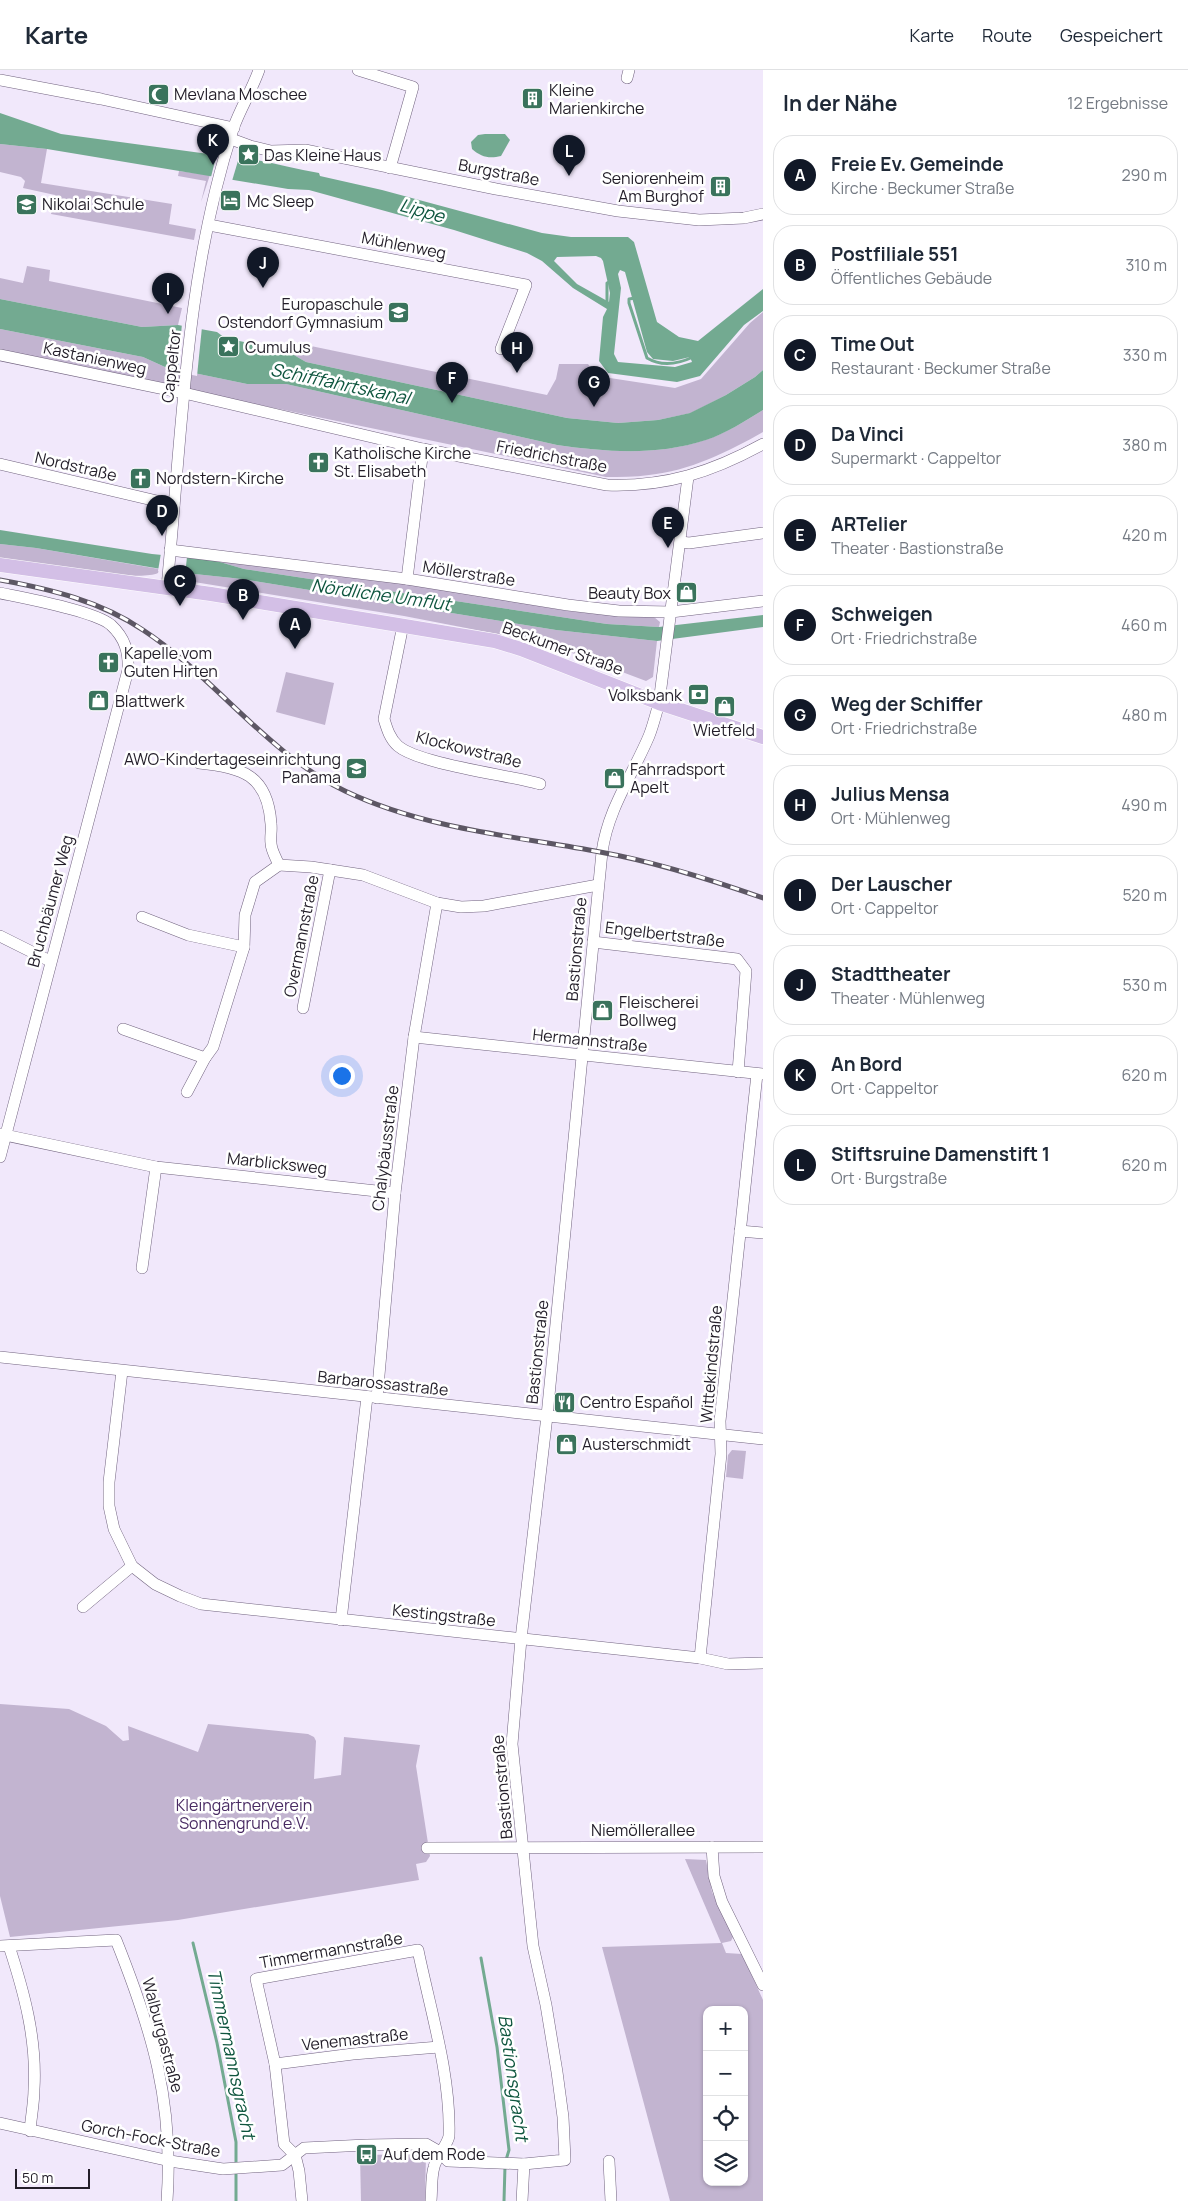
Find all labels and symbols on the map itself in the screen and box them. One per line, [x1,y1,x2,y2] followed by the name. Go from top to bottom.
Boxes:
[549,79,644,119] place label: Kleine Marienkirche
[146,82,170,106] mosque icon: Mevlana Moschee
[174,83,307,105] place label: Mevlana Moschee
[521,87,545,111] building icon: Kleine Marienkirche
[197,124,229,165] pin: K
[553,135,585,176] pin: L
[236,143,260,167] place icon: Das Kleine Haus
[264,144,381,166] place label: Das Kleine Haus
[457,153,541,191] street label: Burgstraße
[602,167,704,207] place label: Seniorenheim Am Burghof
[708,175,732,199] building icon: Seniorenheim Am Burghof
[219,189,243,213] hotel icon: Mc Sleep
[247,190,314,212] place label: Mc Sleep
[14,192,38,216] school or university icon: Nikolai Schule
[397,192,449,228] water label: Lippe
[42,193,144,215] place label: Nikolai Schule
[360,226,448,264] street label: Mühlenweg
[247,247,279,288] pin: J
[152,273,184,314] pin: I
[218,293,383,333] place label: Europaschule Ostendorf Gymnasium
[387,301,411,325] school or university icon: Europaschule Ostendorf Gymnasium
[156,328,186,404] street label: Cappeltor
[501,332,533,373] pin: H
[217,335,241,359] place icon: Cumulus
[41,336,149,380] street label: Kastanienweg
[245,336,311,358] place label: Cumulus
[268,357,415,410] water label: Schifffahrtskanal
[436,362,468,403] pin: F
[578,366,610,407] pin: G
[495,434,609,478] street label: Friedrichstraße
[334,442,471,482] place label: Katholische Kirche St. Elisabeth
[33,446,119,486] street label: Nordstraße
[306,450,330,474] church icon: Katholische Kirche St. Elisabeth
[128,466,152,490] church icon: Nordstern-Kirche
[156,467,284,489] place label: Nordstern-Kirche
[146,495,178,536] pin: D
[652,507,684,548] pin: E
[421,555,517,591] street label: Möllerstraße
[164,565,196,606] pin: C
[310,572,454,616] water label: Nördliche Umflut
[227,579,259,620] pin: B
[675,581,699,605] shop icon: Beauty Box
[588,582,672,604] place label: Beauty Box
[279,608,311,649] pin: A
[500,616,626,680] street label: Beckumer Straße
[124,642,218,682] place label: Kapelle vom Guten Hirten
[96,650,120,674] church icon: Kapelle vom Guten Hirten
[686,683,710,707] bank icon: Volksbank
[608,684,683,706] place label: Volksbank
[87,689,111,713] shop icon: Blattwerk
[115,690,185,712] place label: Blattwerk
[712,694,736,718] shop icon: Wietfeld
[693,719,755,741] place label: Wietfeld
[414,725,524,773] street label: Klockowstraße
[124,748,341,788] place label: AWO-Kindertageseinrichtung Panama
[345,756,369,780] school or university icon: AWO-Kindertageseinrichtung Panama
[630,758,725,798] place label: Fahrradsport Apelt
[602,766,626,790] shop icon: Fahrradsport Apelt
[22,832,78,970] street label: Bruchbäumer Weg
[278,873,324,999] street label: Overmannstraße
[560,896,592,1002] street label: Bastionstraße
[604,916,726,952] street label: Engelbertstraße
[619,991,699,1031] place label: Fleischerei Bollweg
[591,999,615,1023] shop icon: Fleischerei Bollweg
[531,1023,649,1057] street label: Hermannstraße
[329,1063,355,1089] your location
[366,1084,404,1212] street label: Chalybäusstraße
[226,1147,328,1179] street label: Marblicksweg
[521,1299,553,1405] street label: Bastionstraße
[695,1304,727,1424] street label: Wittekindstraße
[316,1365,450,1401] street label: Barbarossastraße
[552,1390,576,1414] restaurant icon: Centro Español
[580,1391,693,1413] place label: Centro Español
[554,1432,578,1456] shop icon: Austerschmidt
[582,1433,691,1455] place label: Austerschmidt
[391,1599,497,1631] street label: Kestingstraße
[486,1734,518,1840] street label: Bastionstraße
[176,1794,312,1834] park label: Kleingärtnerverein Sonnengrund e.V.
[591,1819,695,1841] street label: Niemöllerallee
[258,1927,404,1973] street label: Timmermannstraße
[202,1967,262,2143] water label: Timmermannsgracht
[137,1975,189,2095] street label: Walburgastraße
[493,2013,535,2144] water label: Bastionsgracht
[301,2022,409,2056] street label: Venemastraße
[80,2114,222,2162] street label: Gorch-Fock-Straße
[355,2142,379,2166] bus stop icon: Auf dem Rode
[383,2143,485,2165] place label: Auf dem Rode
[15,2166,90,2189] scale bar

